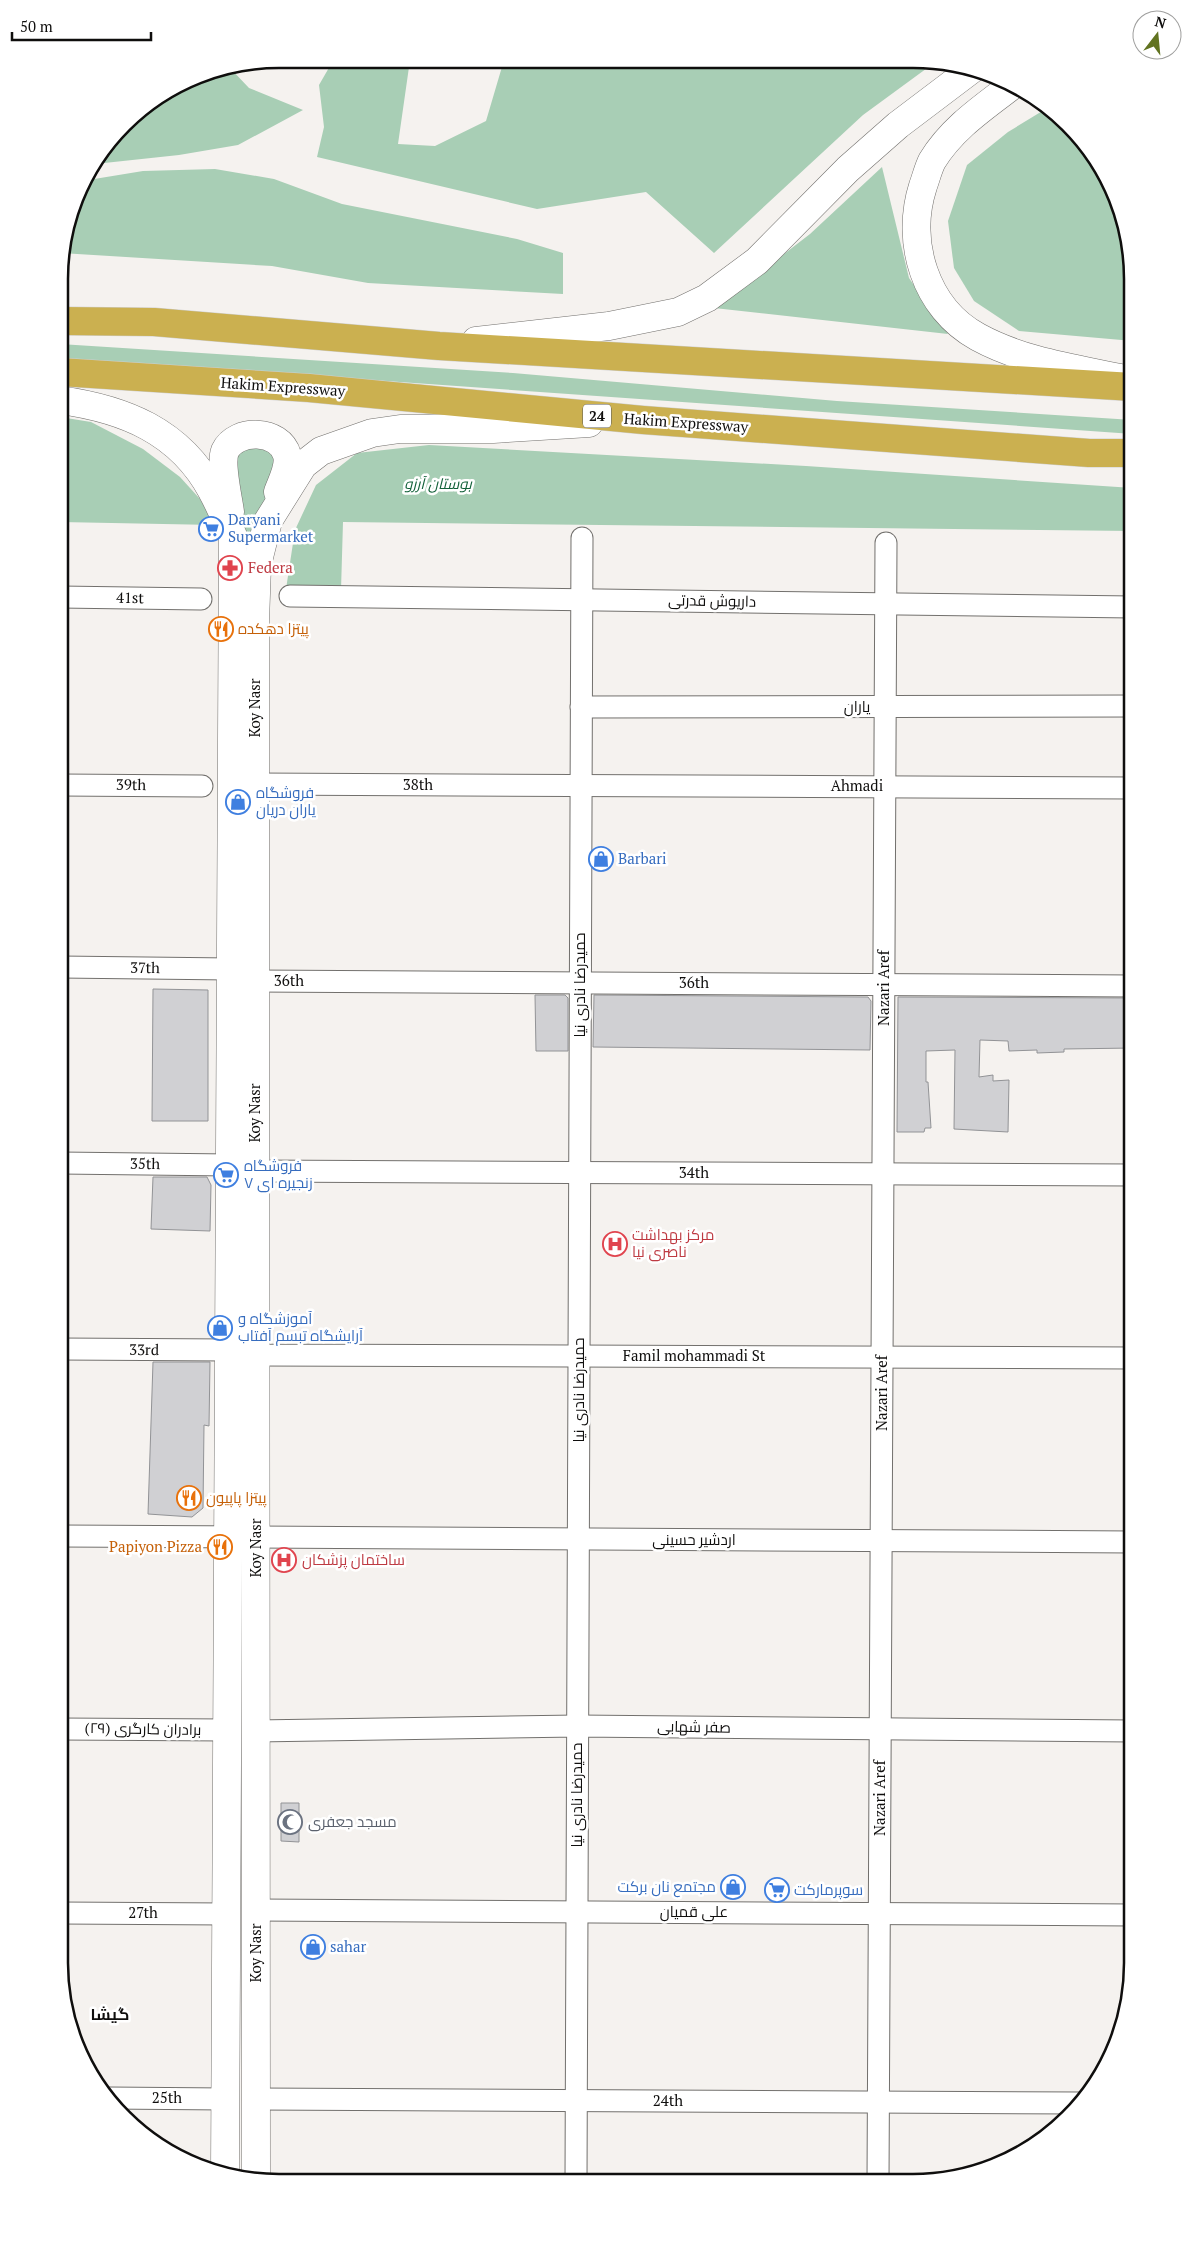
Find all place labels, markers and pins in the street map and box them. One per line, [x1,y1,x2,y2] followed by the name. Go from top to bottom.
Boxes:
[228,509,314,546] place label: Daryani Supermarket
[198,516,224,542] supermarket icon: Daryani Supermarket
[217,555,243,581] pharmacy icon: Federa
[248,557,293,577] place label: Federa
[208,616,234,642] restaurant icon: پیتزا دهکده
[238,618,309,639] place label: پیتزا دهکده
[256,782,316,820] place label: فروشگاه یاران دریان
[225,789,251,815] shop icon: فروشگاه یاران دریان
[588,846,614,872] shop icon: Barbari
[618,848,667,868] place label: Barbari
[244,1155,313,1193] place label: فروشگاه زنجیره ای ۷
[213,1162,239,1188] supermarket icon: فروشگاه زنجیره ای ۷
[632,1224,714,1262] place label: مرکز بهداشت ناصری نیا
[602,1231,628,1257] hospital icon: مرکز بهداشت ناصری نیا
[238,1308,363,1346] place label: آموزشگاه و آرایشگاه تبسم آفتاب
[207,1315,233,1341] shop icon: آموزشگاه و آرایشگاه تبسم آفتاب
[176,1485,202,1511] restaurant icon: پیتزا پاپیون
[206,1487,267,1508] place label: پیتزا پاپیون
[207,1534,233,1560] restaurant icon: Papiyon Pizza
[109,1536,202,1556] place label: Papiyon Pizza
[271,1547,297,1573] hospital icon: ساختمان پزشکان
[302,1549,405,1570] place label: ساختمان پزشکان
[277,1809,303,1835] mosque icon: مسجد جعفری
[308,1811,397,1832] place label: مسجد جعفری
[720,1874,746,1900] shop icon: مجتمع نان برکت
[617,1876,716,1898] place label: مجتمع نان برکت
[764,1877,790,1903] supermarket icon: سوپرمارکت
[794,1879,863,1900] place label: سوپرمارکت
[300,1934,326,1960] shop icon: sahar
[330,1936,366,1956] place label: sahar

